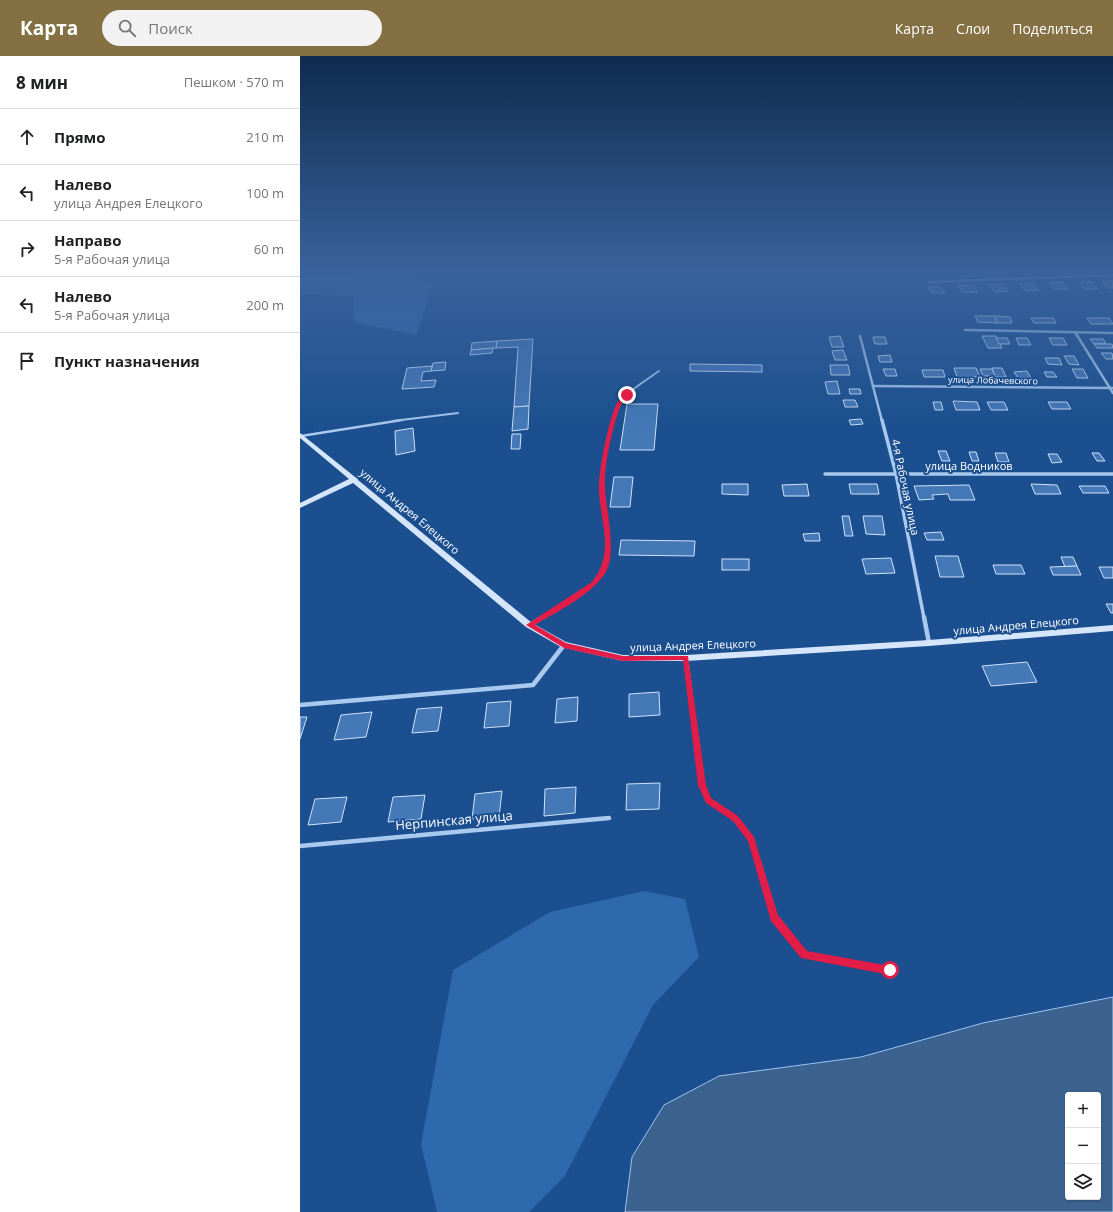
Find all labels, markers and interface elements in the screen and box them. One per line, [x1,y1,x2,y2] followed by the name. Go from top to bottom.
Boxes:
[102,10,382,46] search box
[20,15,78,41] text: Карта
[116,17,138,39] icon: search
[148,18,193,38] text: Поиск
[895,19,934,38] text: Карта
[956,19,990,38] text: Слои
[1012,19,1093,38] text: Поделиться
[16,71,68,94] text: 8 мин
[184,73,284,91] text: Пешком · 570 m
[16,126,38,148] icon: ahead
[54,127,106,147] text: Прямо
[246,128,284,146] text: 210 m
[54,174,112,194] text: Налево
[16,182,38,204] icon: left
[246,184,284,202] text: 100 m
[54,194,203,212] text: улица Андрея Елецкого
[54,230,122,250] text: Направо
[16,238,38,260] icon: right
[254,240,284,258] text: 60 m
[54,250,170,268] text: 5-я Рабочая улица
[54,286,112,306] text: Налево
[16,294,38,316] icon: left
[246,296,284,314] text: 200 m
[54,306,170,324] text: 5-я Рабочая улица
[16,350,38,372] icon: arrive
[54,351,200,371] text: Пункт назначения
[948,373,1038,387] street label: улица Лобачевского
[618,386,636,404] route end
[888,437,924,537] street label: 4-я Рабочая улица
[925,458,1013,473] street label: улица Водников
[357,465,463,557] street label: улица Андрея Елецкого
[953,612,1080,638] street label: улица Андрея Елецкого
[630,635,757,655] street label: улица Андрея Елецкого
[395,806,513,834] street label: Нерпинская улица
[881,961,899,979] route start
[1065,1092,1101,1200] map controls
[1065,1092,1101,1128] button: +
[1065,1128,1101,1164] button: −
[1065,1164,1101,1200] button: layers

